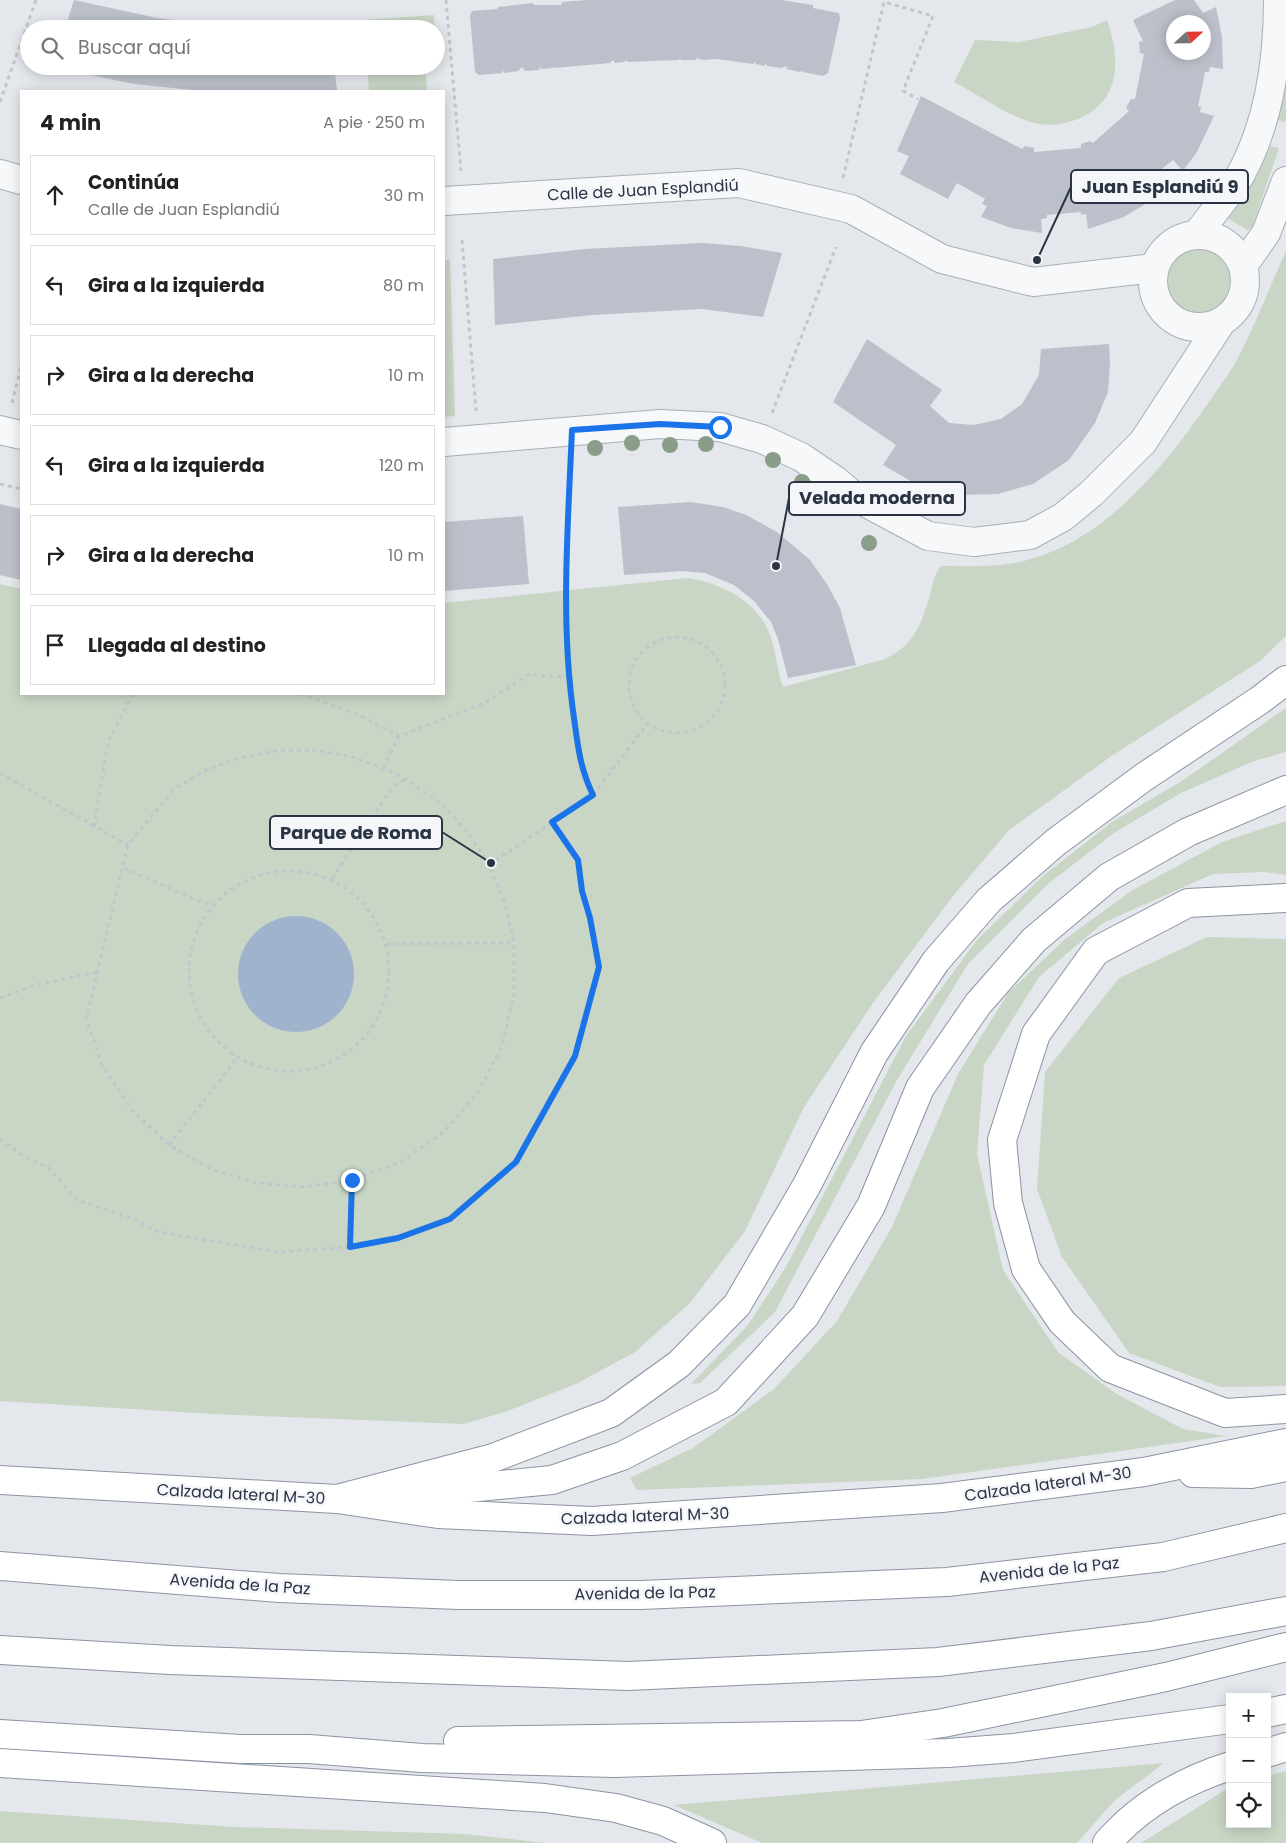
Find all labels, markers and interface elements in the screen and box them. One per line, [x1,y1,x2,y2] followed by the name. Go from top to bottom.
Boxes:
[1166,15,1211,60] north arrow
[20,20,445,75] search box
[38,34,66,62] icon: search
[78,34,191,61] text: Buscar aquí
[40,108,101,137] text: 4 min
[323,111,425,134] text: A pie · 250 m
[88,169,179,196] text: Continúa
[1071,170,1248,203] callout: Juan Esplandiú 9
[547,174,739,206] street label: Calle de Juan Esplandiú
[1082,174,1238,199] text: Juan Esplandiú 9
[41,181,69,209] icon: ahead
[384,184,424,207] text: 30 m
[88,198,280,221] text: Calle de Juan Esplandiú
[41,271,69,299] icon: left
[88,272,265,299] text: Gira a la izquierda
[383,274,424,297] text: 80 m
[41,361,69,389] icon: right
[88,362,254,389] text: Gira a la derecha
[388,364,424,387] text: 10 m
[709,416,732,439] route start
[41,451,69,479] icon: left
[88,452,265,479] text: Gira a la izquierda
[379,454,424,477] text: 120 m
[789,482,965,515] callout: Velada moderna
[799,485,955,510] text: Velada moderna
[41,541,69,569] icon: right
[88,542,254,569] text: Gira a la derecha
[388,544,424,567] text: 10 m
[41,631,69,659] icon: arrive
[88,632,266,659] text: Llegada al destino
[270,816,442,849] callout: Parque de Roma
[280,820,432,845] text: Parque de Roma
[341,1169,364,1192] route end
[963,1461,1133,1507] street label: Calzada lateral M-30
[156,1478,326,1510] street label: Calzada lateral M-30
[560,1502,730,1530] street label: Calzada lateral M-30
[978,1551,1120,1589] street label: Avenida de la Paz
[169,1568,311,1600] street label: Avenida de la Paz
[574,1580,716,1606] street label: Avenida de la Paz
[1226,1693,1271,1828] map controls
[1226,1693,1271,1738] button: +
[1226,1738,1271,1783] button: −
[1226,1783,1271,1828] button: locate

